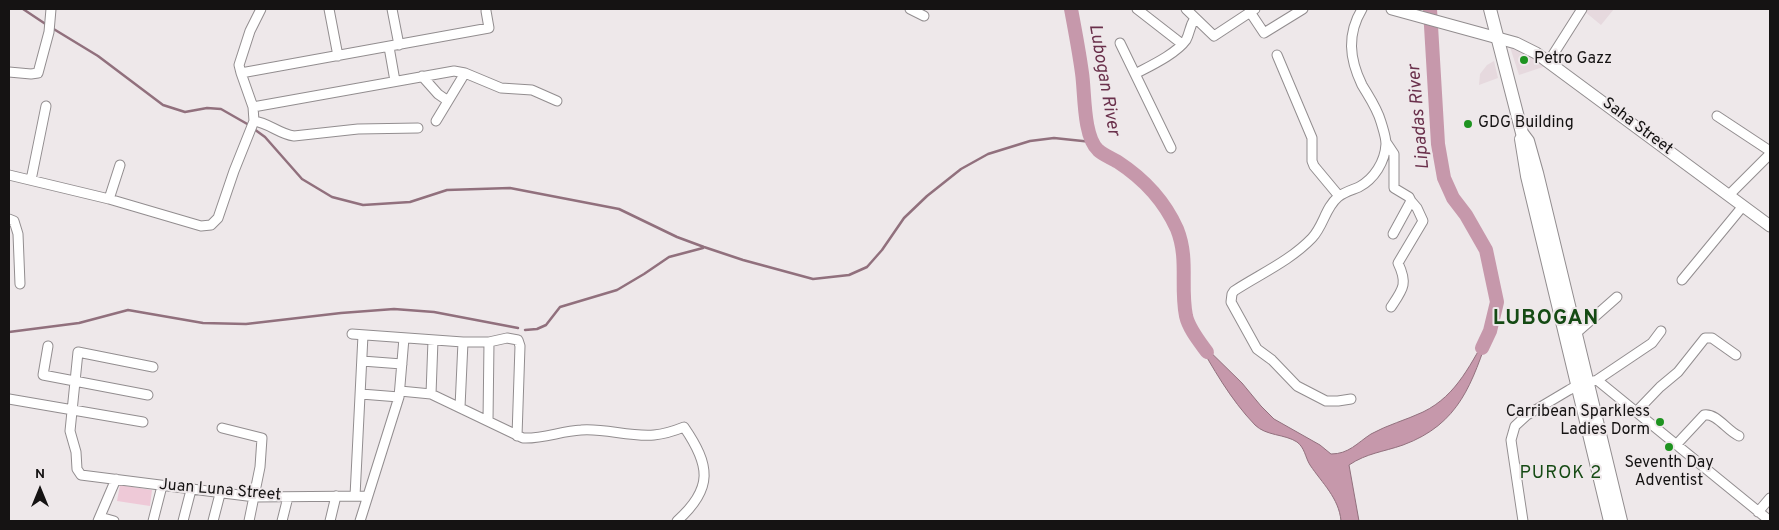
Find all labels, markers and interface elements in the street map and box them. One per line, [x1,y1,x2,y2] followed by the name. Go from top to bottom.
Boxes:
[1083,23,1123,137] water label: Lubogan River
[1534,50,1612,70] place label: Petro Gazz
[1518,54,1530,66] marker: Petro Gazz
[1405,63,1435,171] water label: Lipadas River
[1598,94,1676,160] street label: Saha Street
[1478,114,1574,134] place label: GDG Building
[1462,118,1474,130] marker: GDG Building
[1492,307,1600,333] district label: LUBOGAN
[1506,403,1650,441] place label: Carribean Sparkless Ladies Dorm
[1654,416,1666,428] marker: Carribean Sparkless Ladies Dorm
[1663,441,1675,453] marker: Seventh Day Adventist
[1624,454,1714,492] place label: Seventh Day Adventist
[1519,463,1603,485] district label: PUROK 2
[15,465,65,515] north arrow
[35,466,45,483] text: N
[158,476,282,506] street label: Juan Luna Street

